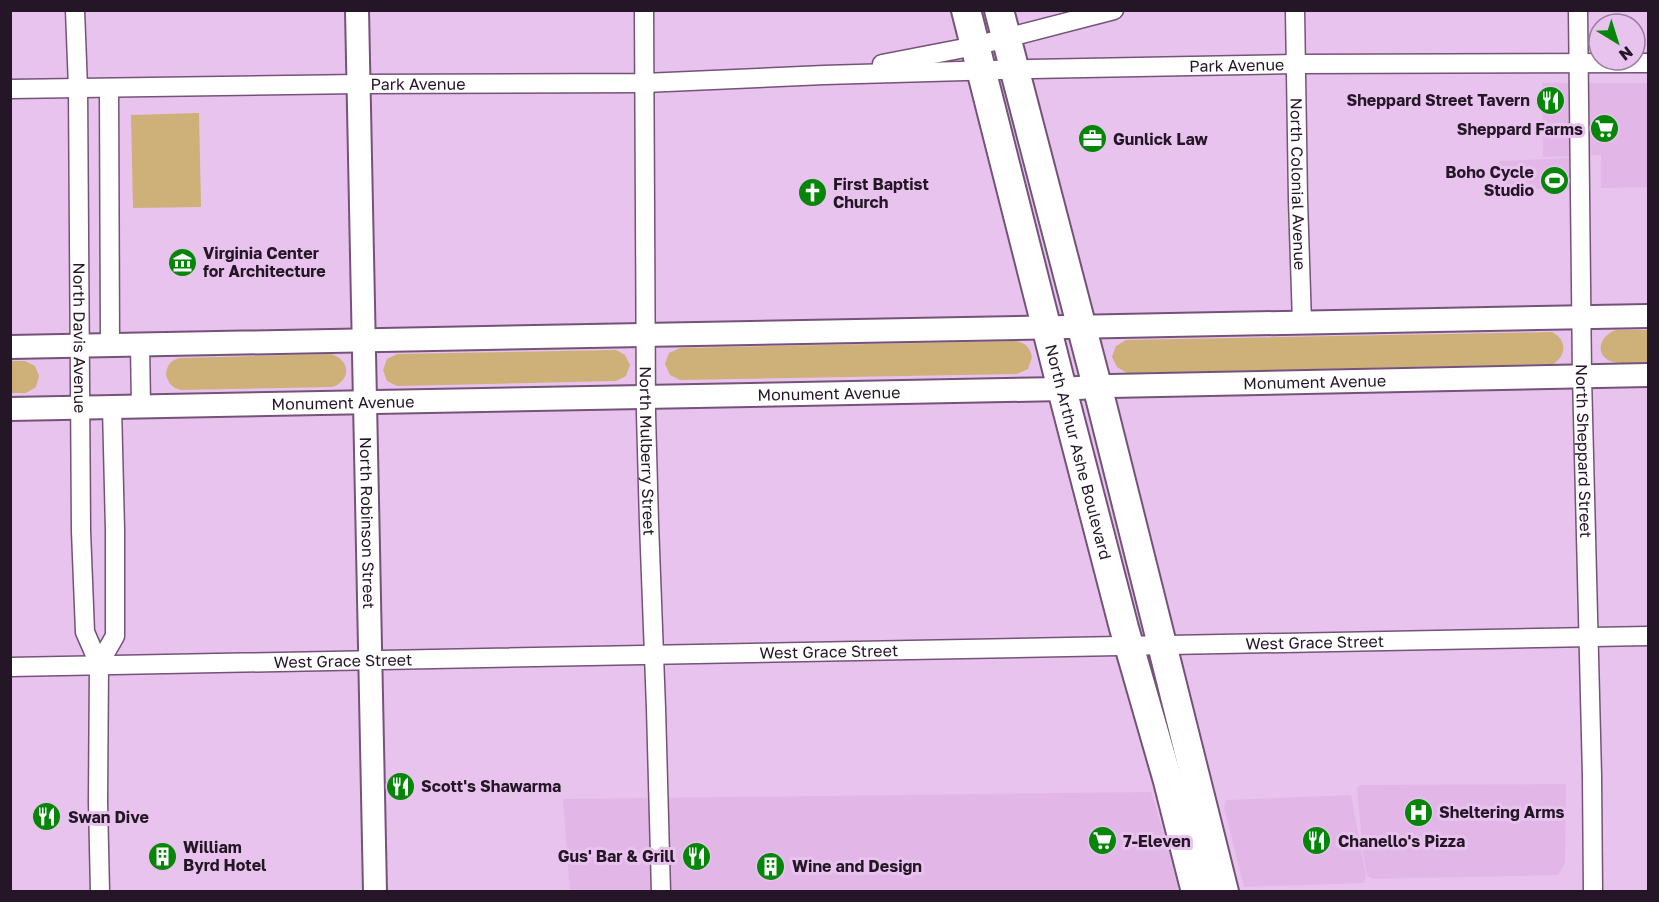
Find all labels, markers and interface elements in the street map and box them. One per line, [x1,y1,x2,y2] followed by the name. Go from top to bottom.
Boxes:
[1587,12,1647,72] north arrow
[1615,42,1637,65] text: N
[1189,54,1284,76] street label: Park Avenue
[370,74,466,94] street label: Park Avenue
[1535,84,1567,116] restaurant icon: Sheppard Street Tavern
[1346,90,1530,110] place label: Sheppard Street Tavern
[1286,98,1310,271] street label: North Colonial Avenue
[1588,113,1620,145] supermarket icon: Sheppard Farms
[1457,119,1583,139] place label: Sheppard Farms
[1076,123,1108,155] office icon: Gunlick Law
[1113,129,1209,149] place label: Gunlick Law
[1445,162,1534,200] place label: Boho Cycle Studio
[1539,165,1571,197] sports icon: Boho Cycle Studio
[833,174,929,212] place label: First Baptist Church
[796,177,828,209] church icon: First Baptist Church
[203,243,326,281] place label: Virginia Center for Architecture
[166,246,198,278] museum icon: Virginia Center for Architecture
[69,262,90,413] street label: North Davis Avenue
[1041,342,1116,562] street label: North Arthur Ashe Boulevard
[1572,364,1596,538] street label: North Sheppard Street
[636,366,659,536] street label: North Mulberry Street
[1243,370,1386,393] street label: Monument Avenue
[757,382,901,405] street label: Monument Avenue
[271,391,415,414] street label: Monument Avenue
[356,437,379,609] street label: North Robinson Street
[1245,631,1384,654] street label: West Grace Street
[759,640,898,663] street label: West Grace Street
[273,649,413,672] street label: West Grace Street
[384,770,416,802] restaurant icon: Scott's Shawarma
[421,776,561,796] place label: Scott's Shawarma
[1402,796,1434,828] hospital icon: Sheltering Arms
[31,801,63,833] restaurant icon: Swan Dive
[1439,802,1564,822] place label: Sheltering Arms
[68,807,149,827] place label: Swan Dive
[1086,825,1118,857] supermarket icon: 7-Eleven
[1301,825,1333,857] restaurant icon: Chanello's Pizza
[1123,831,1191,851] place label: 7-Eleven
[1338,831,1465,851] place label: Chanello's Pizza
[183,837,267,875] place label: William Byrd Hotel
[146,840,178,872] building icon: William Byrd Hotel
[680,840,712,872] restaurant icon: Gus' Bar & Grill
[558,846,676,866] place label: Gus' Bar & Grill
[755,850,787,882] building icon: Wine and Design
[792,856,922,876] place label: Wine and Design

